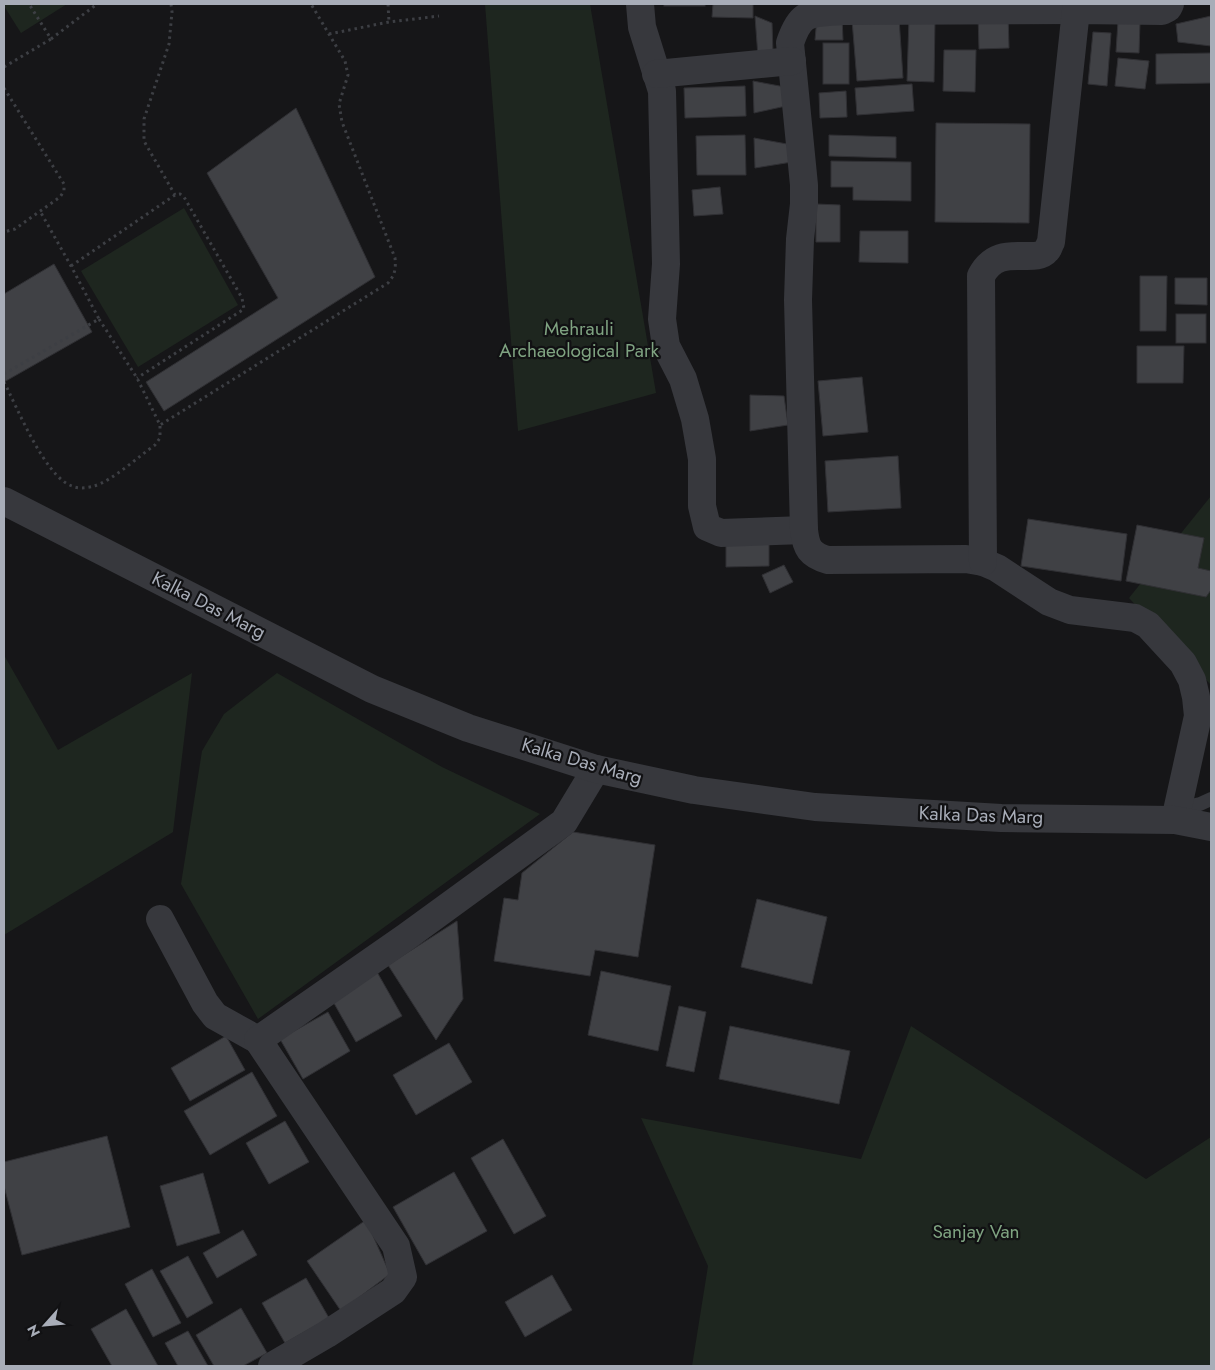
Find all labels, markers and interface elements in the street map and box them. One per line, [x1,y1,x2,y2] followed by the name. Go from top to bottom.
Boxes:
[499,315,660,364] park label: Mehrauli Archaeological Park
[147,565,271,645] street label: Kalka Das Marg
[518,731,646,791] street label: Kalka Das Marg
[918,799,1044,831] street label: Kalka Das Marg
[932,1218,1020,1245] park label: Sanjay Van
[20,1300,70,1350] north arrow
[22,1321,45,1340] text: N

